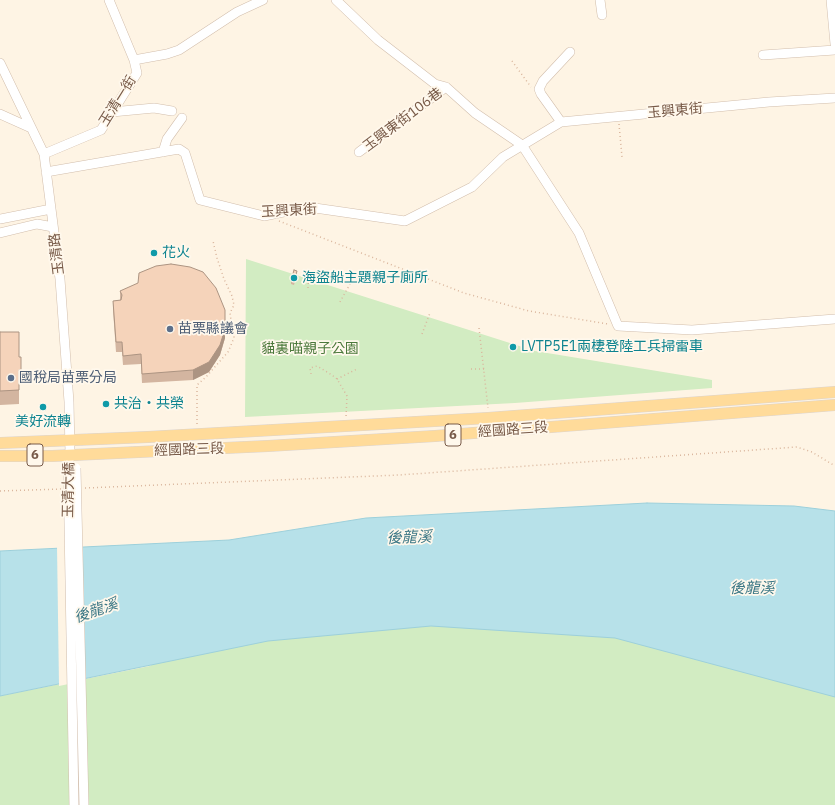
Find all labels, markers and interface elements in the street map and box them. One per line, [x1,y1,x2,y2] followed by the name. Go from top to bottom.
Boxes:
[96,73,140,129] street label: 玉清一街
[360,85,446,155] street label: 玉興東街106巷
[646,100,704,122] street label: 玉興東街
[261,201,317,221] street label: 玉興東街
[46,232,68,276] street label: 玉清路
[162,245,190,261] place label: 花火
[149,248,159,258] marker: 花火
[302,270,428,286] place label: 海盜船主題親子廁所
[289,273,299,283] marker: 海盜船主題親子廁所
[178,321,248,337] place label: 苗栗縣議會
[165,324,175,334] marker: 苗栗縣議會
[521,339,703,355] place label: LVTP5E1兩棲登陸工兵掃雷車
[261,341,359,357] park label: 貓裏喵親子公園
[508,342,518,352] marker: LVTP5E1兩棲登陸工兵掃雷車
[19,370,117,386] place label: 國稅局苗栗分局
[6,373,16,383] marker: 國稅局苗栗分局
[114,396,184,412] place label: 共治‧共榮
[101,399,111,409] marker: 共治‧共榮
[38,402,48,412] marker: 美好流轉
[15,414,71,430] place label: 美好流轉
[477,419,549,441] street label: 經國路三段
[445,424,461,446] road number: 6
[154,440,224,460] street label: 經國路三段
[27,444,43,466] road number: 6
[60,462,78,518] street label: 玉清大橋
[386,528,432,548] water label: 後龍溪
[730,580,774,598] water label: 後龍溪
[72,595,120,627] water label: 後龍溪

